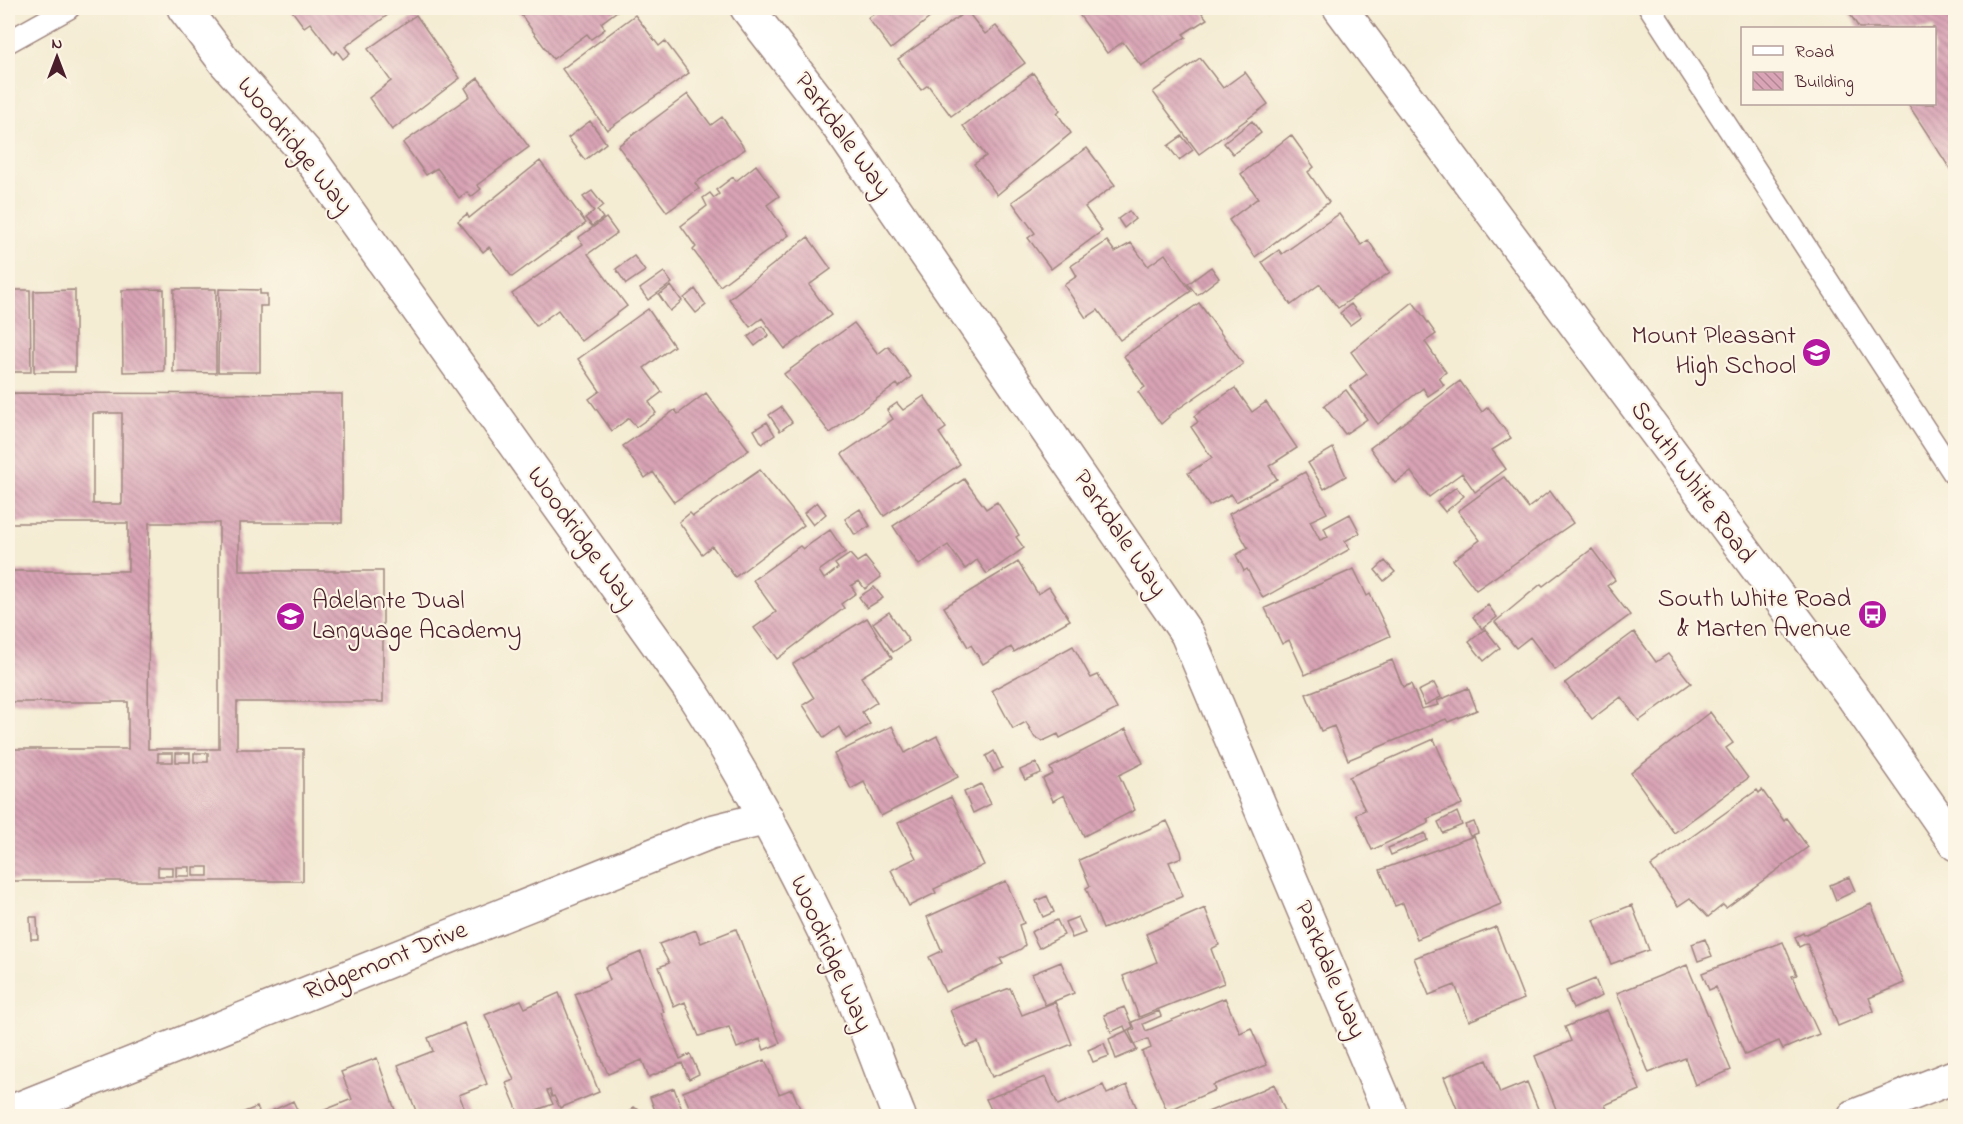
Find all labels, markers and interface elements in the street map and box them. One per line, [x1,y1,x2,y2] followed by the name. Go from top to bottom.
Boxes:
[27,27,87,87] north arrow
[1741,27,1936,105] legend
[52,32,63,56] text: N
[1795,40,1834,66] text: Road
[783,64,901,206] street label: Parkdale Way
[226,69,362,223] street label: Woodridge Way
[1794,70,1854,97] text: Building
[1631,318,1796,386] place label: Mount Pleasant High School
[1801,336,1833,368] school or university icon: Mount Pleasant High School
[1620,394,1764,573] street label: South White Road
[516,459,646,617] street label: Woodridge Way
[1062,463,1176,605] street label: Parkdale Way
[1658,581,1851,649] place label: South White Road & Marten Avenue
[312,583,521,651] place label: Adelante Dual Language Academy
[1856,599,1888,631] bus stop icon: South White Road & Marten Avenue
[275,601,307,633] school or university icon: Adelante Dual Language Academy
[779,870,881,1038] street label: Woodridge Way
[1283,895,1375,1045] street label: Parkdale Way
[299,912,474,1012] street label: Ridgemont Drive

